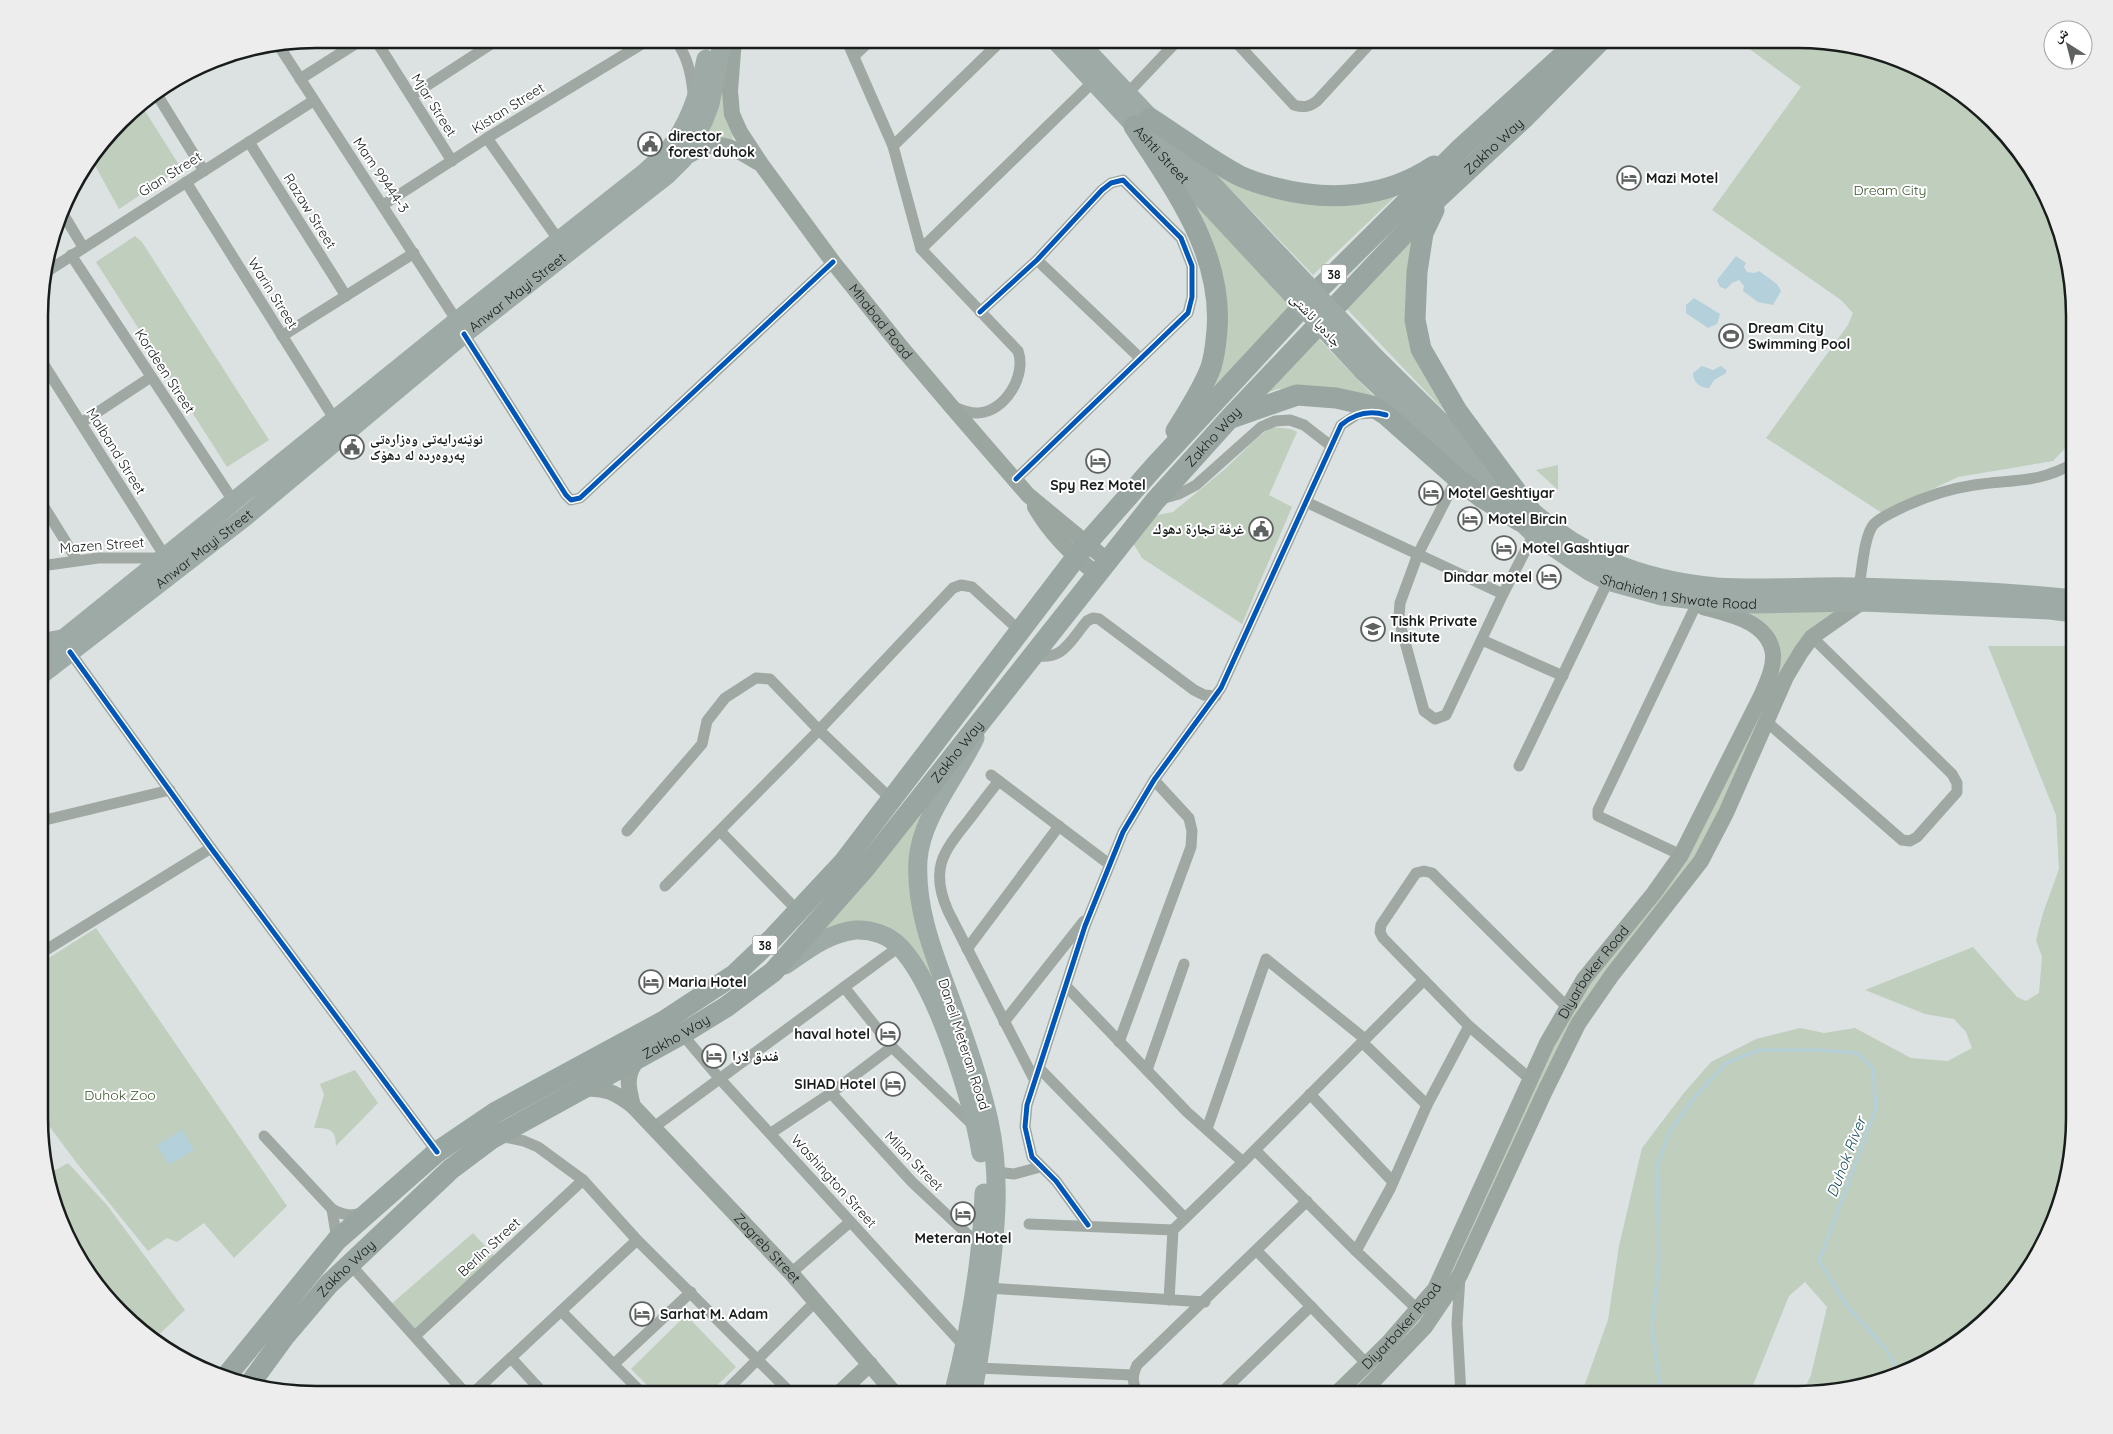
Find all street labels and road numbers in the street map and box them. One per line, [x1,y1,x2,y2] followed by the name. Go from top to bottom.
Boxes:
[407,70,461,140] street label: Mjar Street
[468,78,548,137] street label: Kistan Street
[1460,114,1527,178] street label: Zakho Way
[1130,122,1193,188] street label: Ashti Street
[349,134,413,216] street label: Mam 99444-3
[135,147,205,201] street label: Gian Street
[280,170,340,252] street label: Razaw Street
[465,249,570,336] street label: Anwar Mayi Street
[244,254,302,332] street label: Warin Street
[1322,264,1346,284] road number: 38
[845,280,916,363] street label: Mhabad Road
[1286,289,1346,351] street label: جادەیا ئاشتی
[131,325,199,417] street label: Kordeen Street
[1181,403,1245,471] street label: Zakho Way
[82,404,150,498] street label: Malband Street
[151,505,257,592] street label: Anwar Mayi Street
[59,533,145,557] street label: Mazen Street
[1597,570,1757,613] street label: Shahiden 1 Shwate Road
[927,717,987,787] street label: Zakho Way
[1554,922,1633,1022] street label: Diyarbaker Road
[752,936,778,954] road number: 38
[934,976,994,1112] street label: Daneil Meteran Road
[639,1010,713,1063] street label: Zakho Way
[881,1127,947,1195] street label: Milan Street
[787,1131,881,1232] street label: Washington Street
[730,1209,805,1287] street label: Zagreb Street
[454,1213,524,1280] street label: Berlin Street
[313,1236,379,1301] street label: Zakho Way
[1358,1280,1446,1373] street label: Diyarbaker Road

